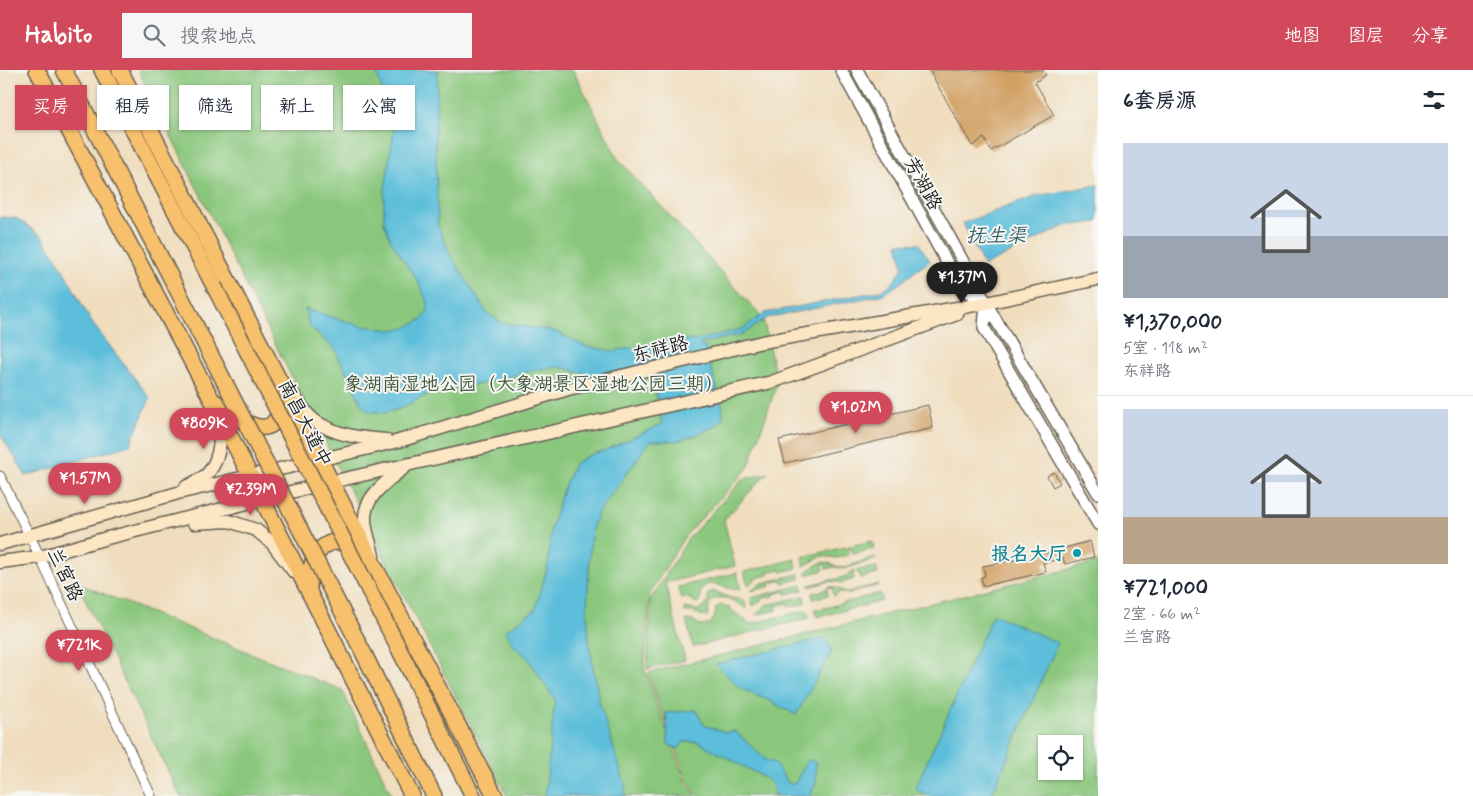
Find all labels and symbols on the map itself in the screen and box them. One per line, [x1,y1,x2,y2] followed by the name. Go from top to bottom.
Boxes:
[898,153,947,215] street label: 芳湖路
[966,223,1028,250] water label: 抚生渠
[921,262,1003,304] pin: ¥1.37M
[630,330,691,368] street label: 东祥路
[344,372,724,397] park label: 象湖南湿地公园（大象湖景区湿地公园三期）
[272,376,337,472] street label: 南昌大道中
[815,392,897,434] pin: ¥1.02M
[169,408,239,450] pin: ¥809K
[44,462,126,505] pin: ¥1.57M
[210,474,292,516] pin: ¥2.39M
[991,542,1067,567] place label: 报名大厅
[41,544,88,606] street label: 兰宫路
[1071,547,1083,559] marker: 报名大厅
[44,630,114,672] pin: ¥721K

